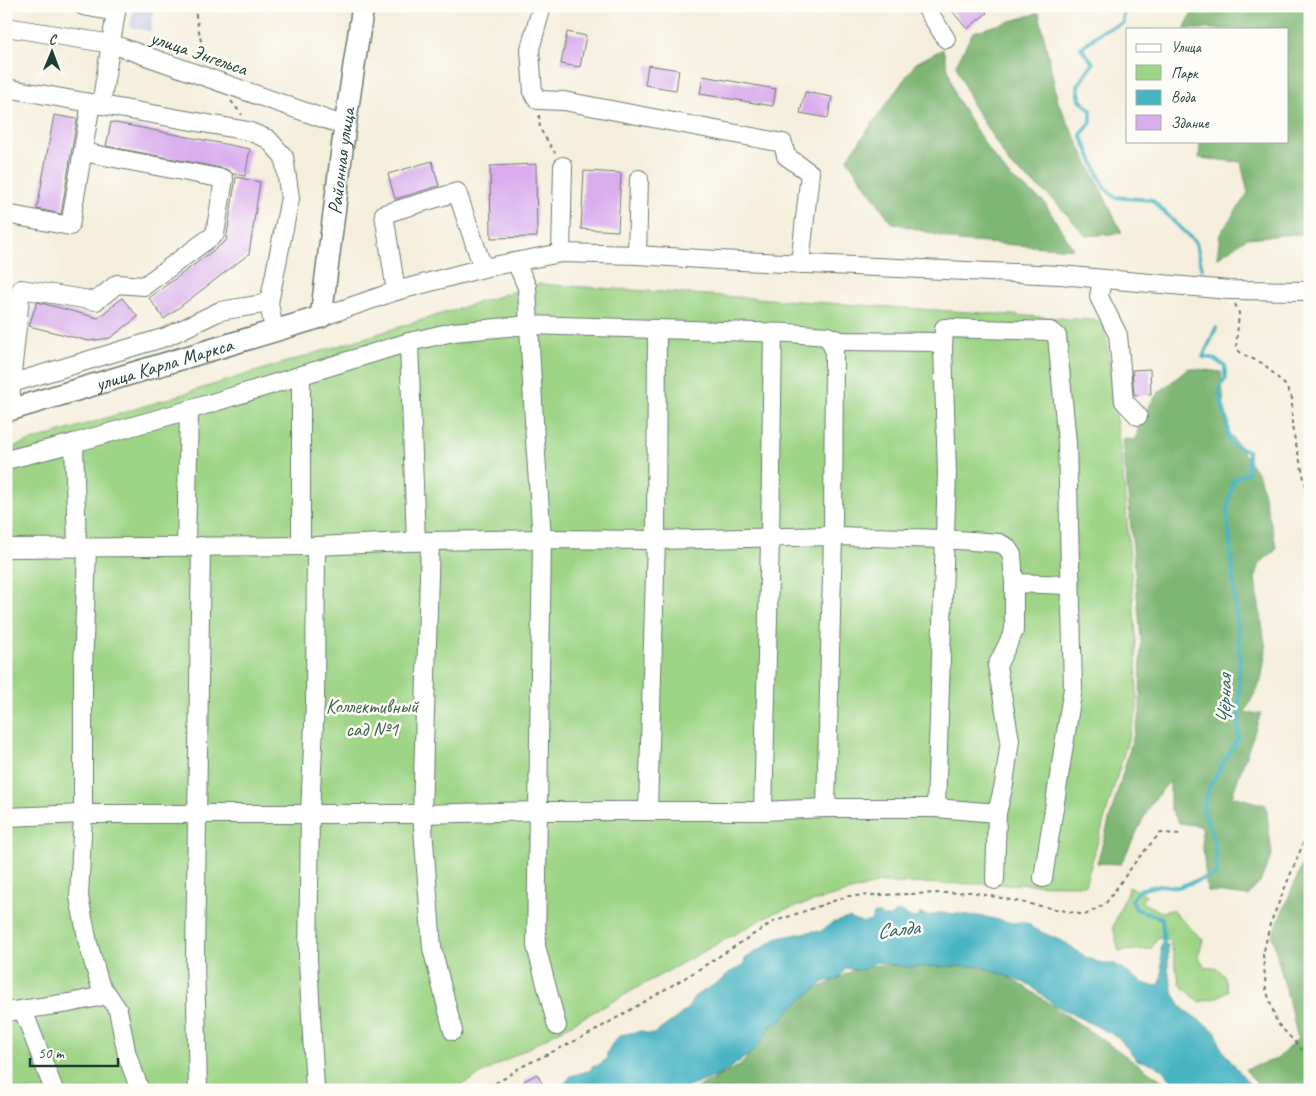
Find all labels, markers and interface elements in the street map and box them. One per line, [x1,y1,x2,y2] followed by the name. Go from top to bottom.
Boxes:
[146,24,252,82] street label: улица Энгельса
[28,28,78,78] north arrow
[1126,28,1288,142] legend
[49,31,58,48] text: С
[1171,38,1202,57] text: Улица
[1171,64,1199,83] text: Парк
[1171,88,1196,107] text: Вода
[322,104,360,216] street label: Районная улица
[1171,114,1210,133] text: Здание
[91,331,237,396] street label: улица Карла Маркса
[1211,671,1237,725] water label: Чёрная
[326,694,420,742] park label: Коллективный сад №1
[875,913,923,944] water label: Салда
[30,1036,118,1068] scale bar
[38,1044,65,1063] text: 50 m

